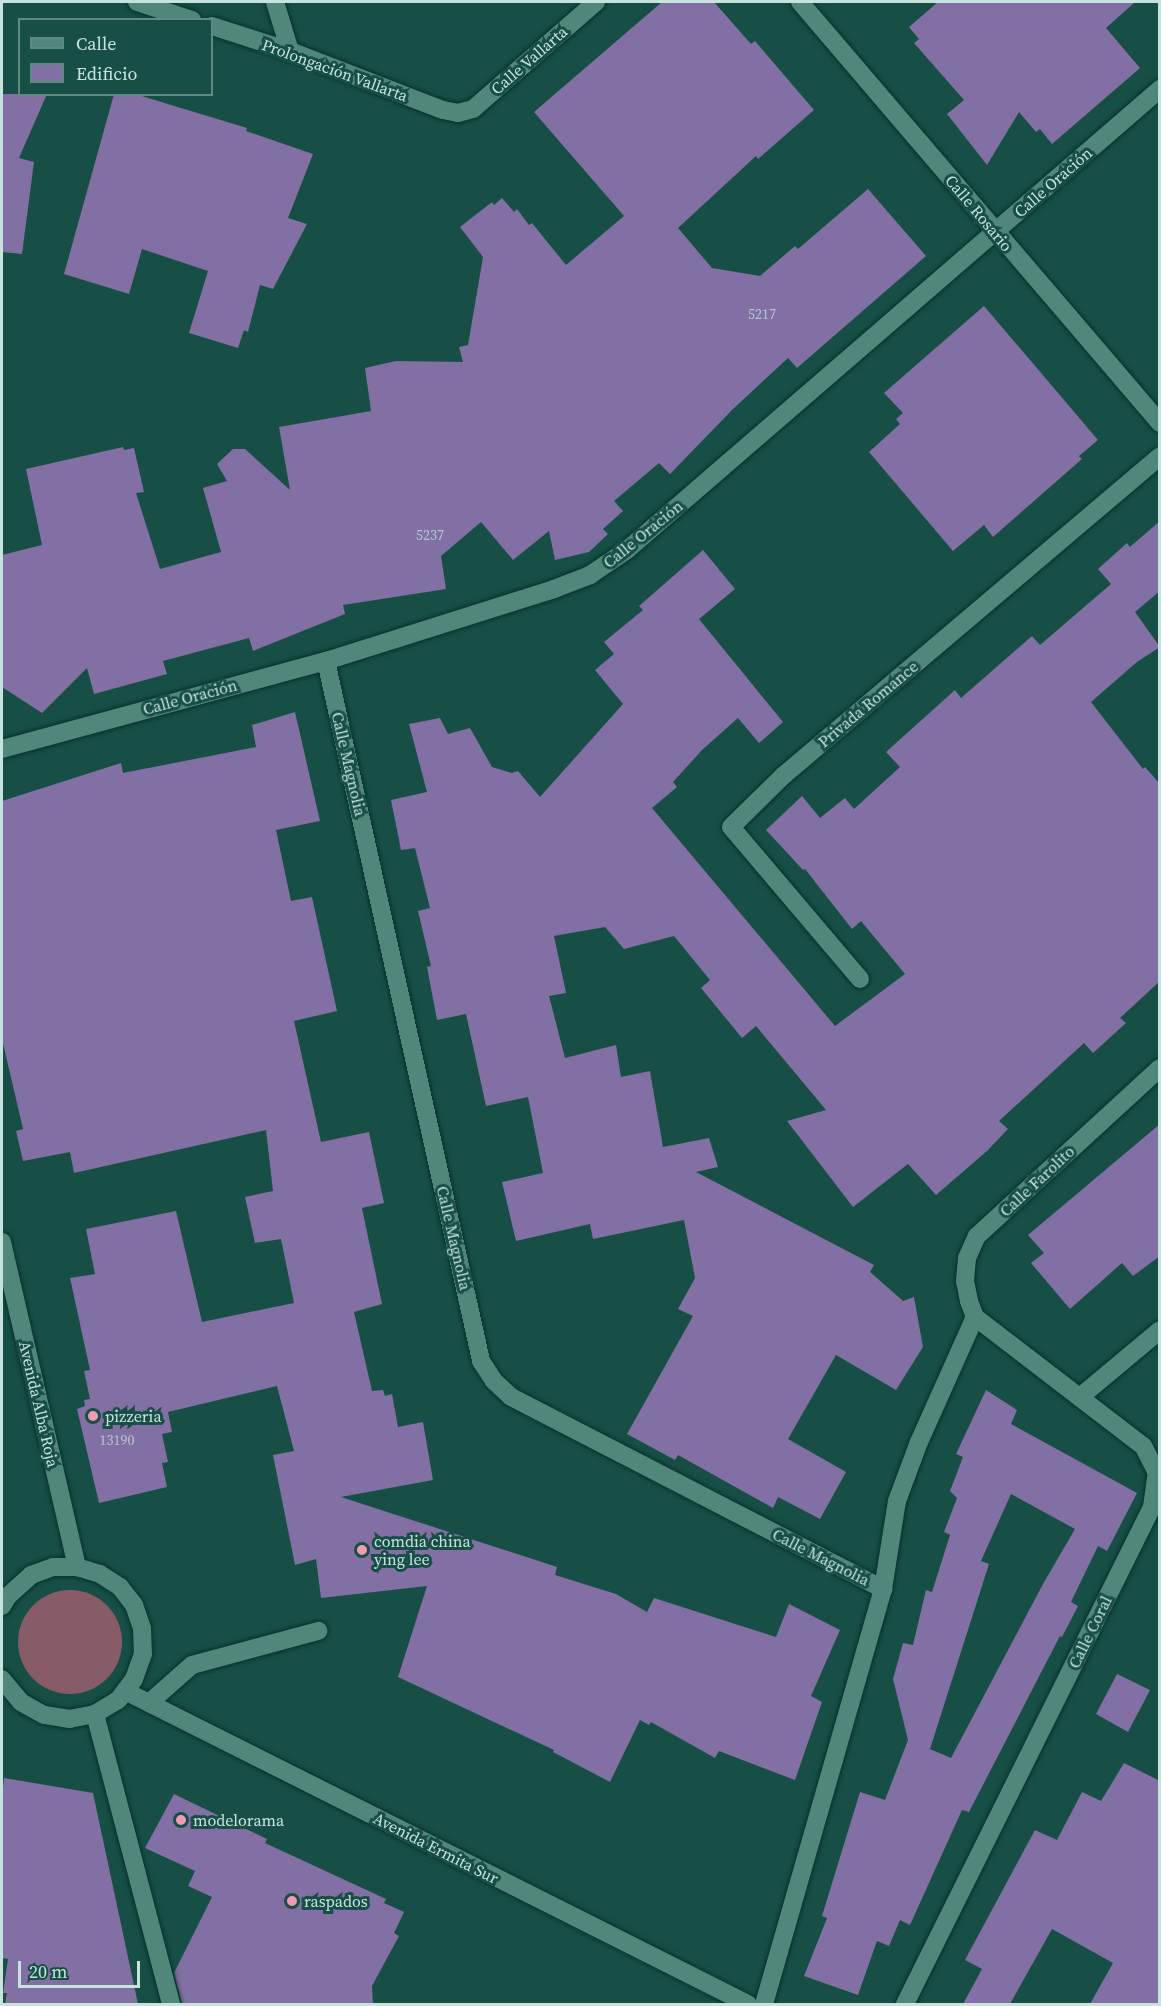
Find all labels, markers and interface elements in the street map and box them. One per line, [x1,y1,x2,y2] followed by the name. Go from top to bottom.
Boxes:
[18,18,213,96] legend
[487,22,571,98] street label: Calle Vallarta
[76,31,116,56] text: Calle
[259,35,411,105] street label: Prolongación Vallarta
[76,61,137,86] text: Edificio
[1010,143,1096,221] street label: Calle Oración
[941,171,1017,255] street label: Calle Rosario
[748,306,776,322] house number: 5217
[599,496,687,572] street label: Calle Oración
[416,527,444,543] house number: 5237
[814,657,922,751] street label: Privada Romance
[141,675,239,719] street label: Calle Oración
[328,710,370,818] street label: Calle Magnolia
[996,1142,1078,1220] street label: Calle Farolito
[433,1184,475,1292] street label: Calle Magnolia
[15,1339,63,1469] street label: Avenida Alba Roja
[105,1406,162,1426] place label: pizzeria
[86,1409,100,1423] marker: pizzeria
[100,1432,134,1448] house number: 13190
[769,1524,873,1590] street label: Calle Magnolia
[374,1531,471,1569] place label: comdia china ying lee
[355,1543,369,1557] marker: comdia china ying lee
[1064,1593,1116,1671] street label: Calle Coral
[370,1808,502,1888] street label: Avenida Ermita Sur
[193,1810,284,1830] place label: modelorama
[174,1813,188,1827] marker: modelorama
[304,1891,368,1911] place label: raspados
[285,1894,299,1908] marker: raspados
[21,1949,142,1987] scale bar
[29,1959,67,1984] text: 20 m

